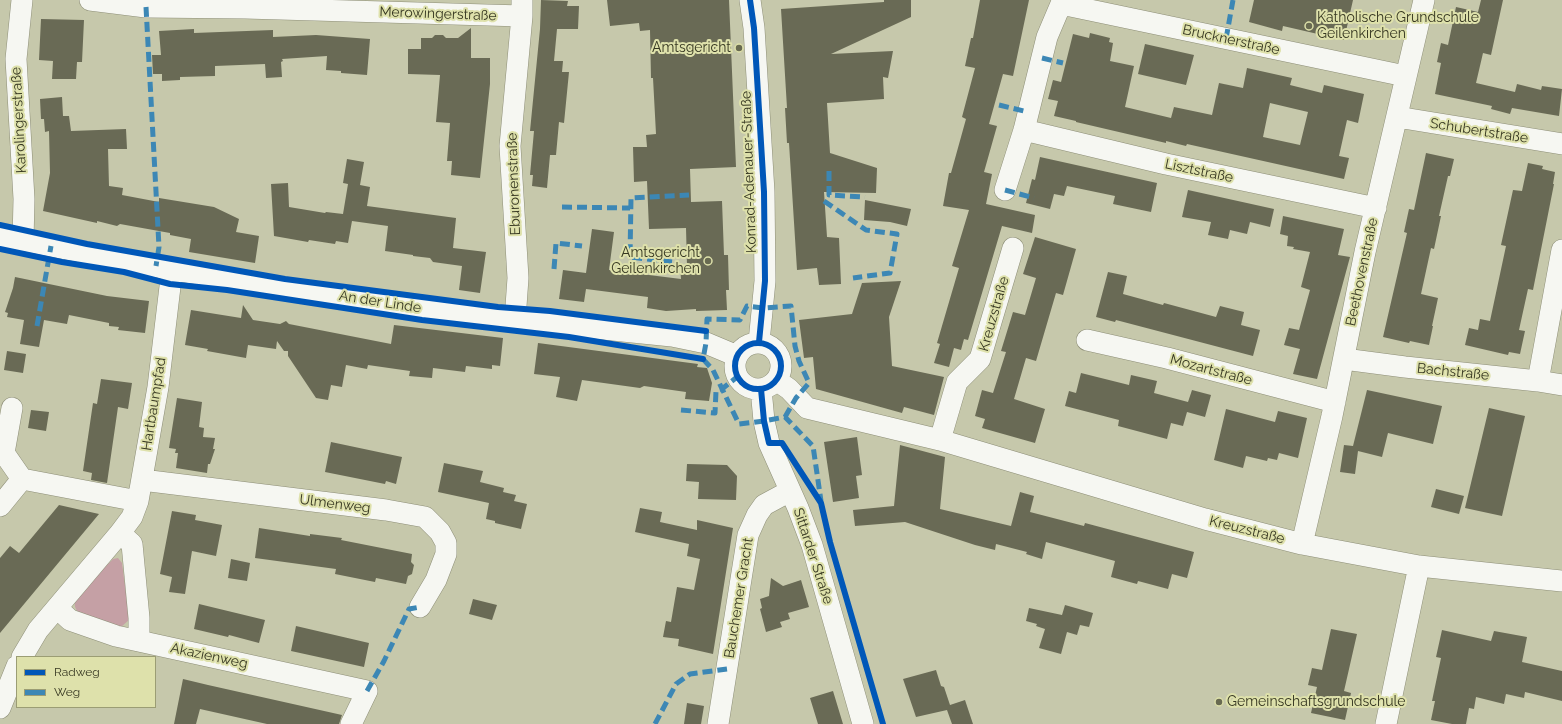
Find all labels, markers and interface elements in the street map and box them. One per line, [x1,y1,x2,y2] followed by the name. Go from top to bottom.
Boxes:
[379,4,497,24] street label: Merowingerstraße
[1317,10,1479,42] place label: Katholische Grundschule Geilenkirchen
[1304,21,1314,31] marker: Katholische Grundschule Geilenkirchen
[1181,22,1281,58] street label: Brucknerstraße
[652,40,731,56] place label: Amtsgericht
[734,43,744,53] marker: Amtsgericht
[8,66,30,174] street label: Karolingerstraße
[738,91,760,253] street label: Konrad-Adenauer-Straße
[1429,115,1529,147] street label: Schubertstraße
[504,132,524,236] street label: Eburonenstraße
[1163,156,1235,186] street label: Lisztstraße
[1342,216,1382,328] street label: Beethovenstraße
[611,245,700,278] place label: Amtsgericht Geilenkirchen
[703,256,713,266] marker: Amtsgericht Geilenkirchen
[975,275,1013,353] street label: Kreuzstraße
[338,287,422,317] street label: An der Linde
[1168,351,1254,389] street label: Mozartstraße
[138,356,170,452] street label: Hartbaumpfad
[1416,360,1490,384] street label: Bachstraße
[299,491,371,517] street label: Ulmenweg
[790,506,836,606] street label: Sittarder Straße
[1208,513,1286,547] street label: Kreuzstraße
[721,536,757,660] street label: Bauchemer Gracht
[169,640,249,672] street label: Akazienweg
[16,656,156,708] legend
[54,665,100,679] text: Radweg
[54,685,80,699] text: Weg
[1227,694,1405,710] place label: Gemeinschaftsgrundschule
[1214,697,1224,707] marker: Gemeinschaftsgrundschule

